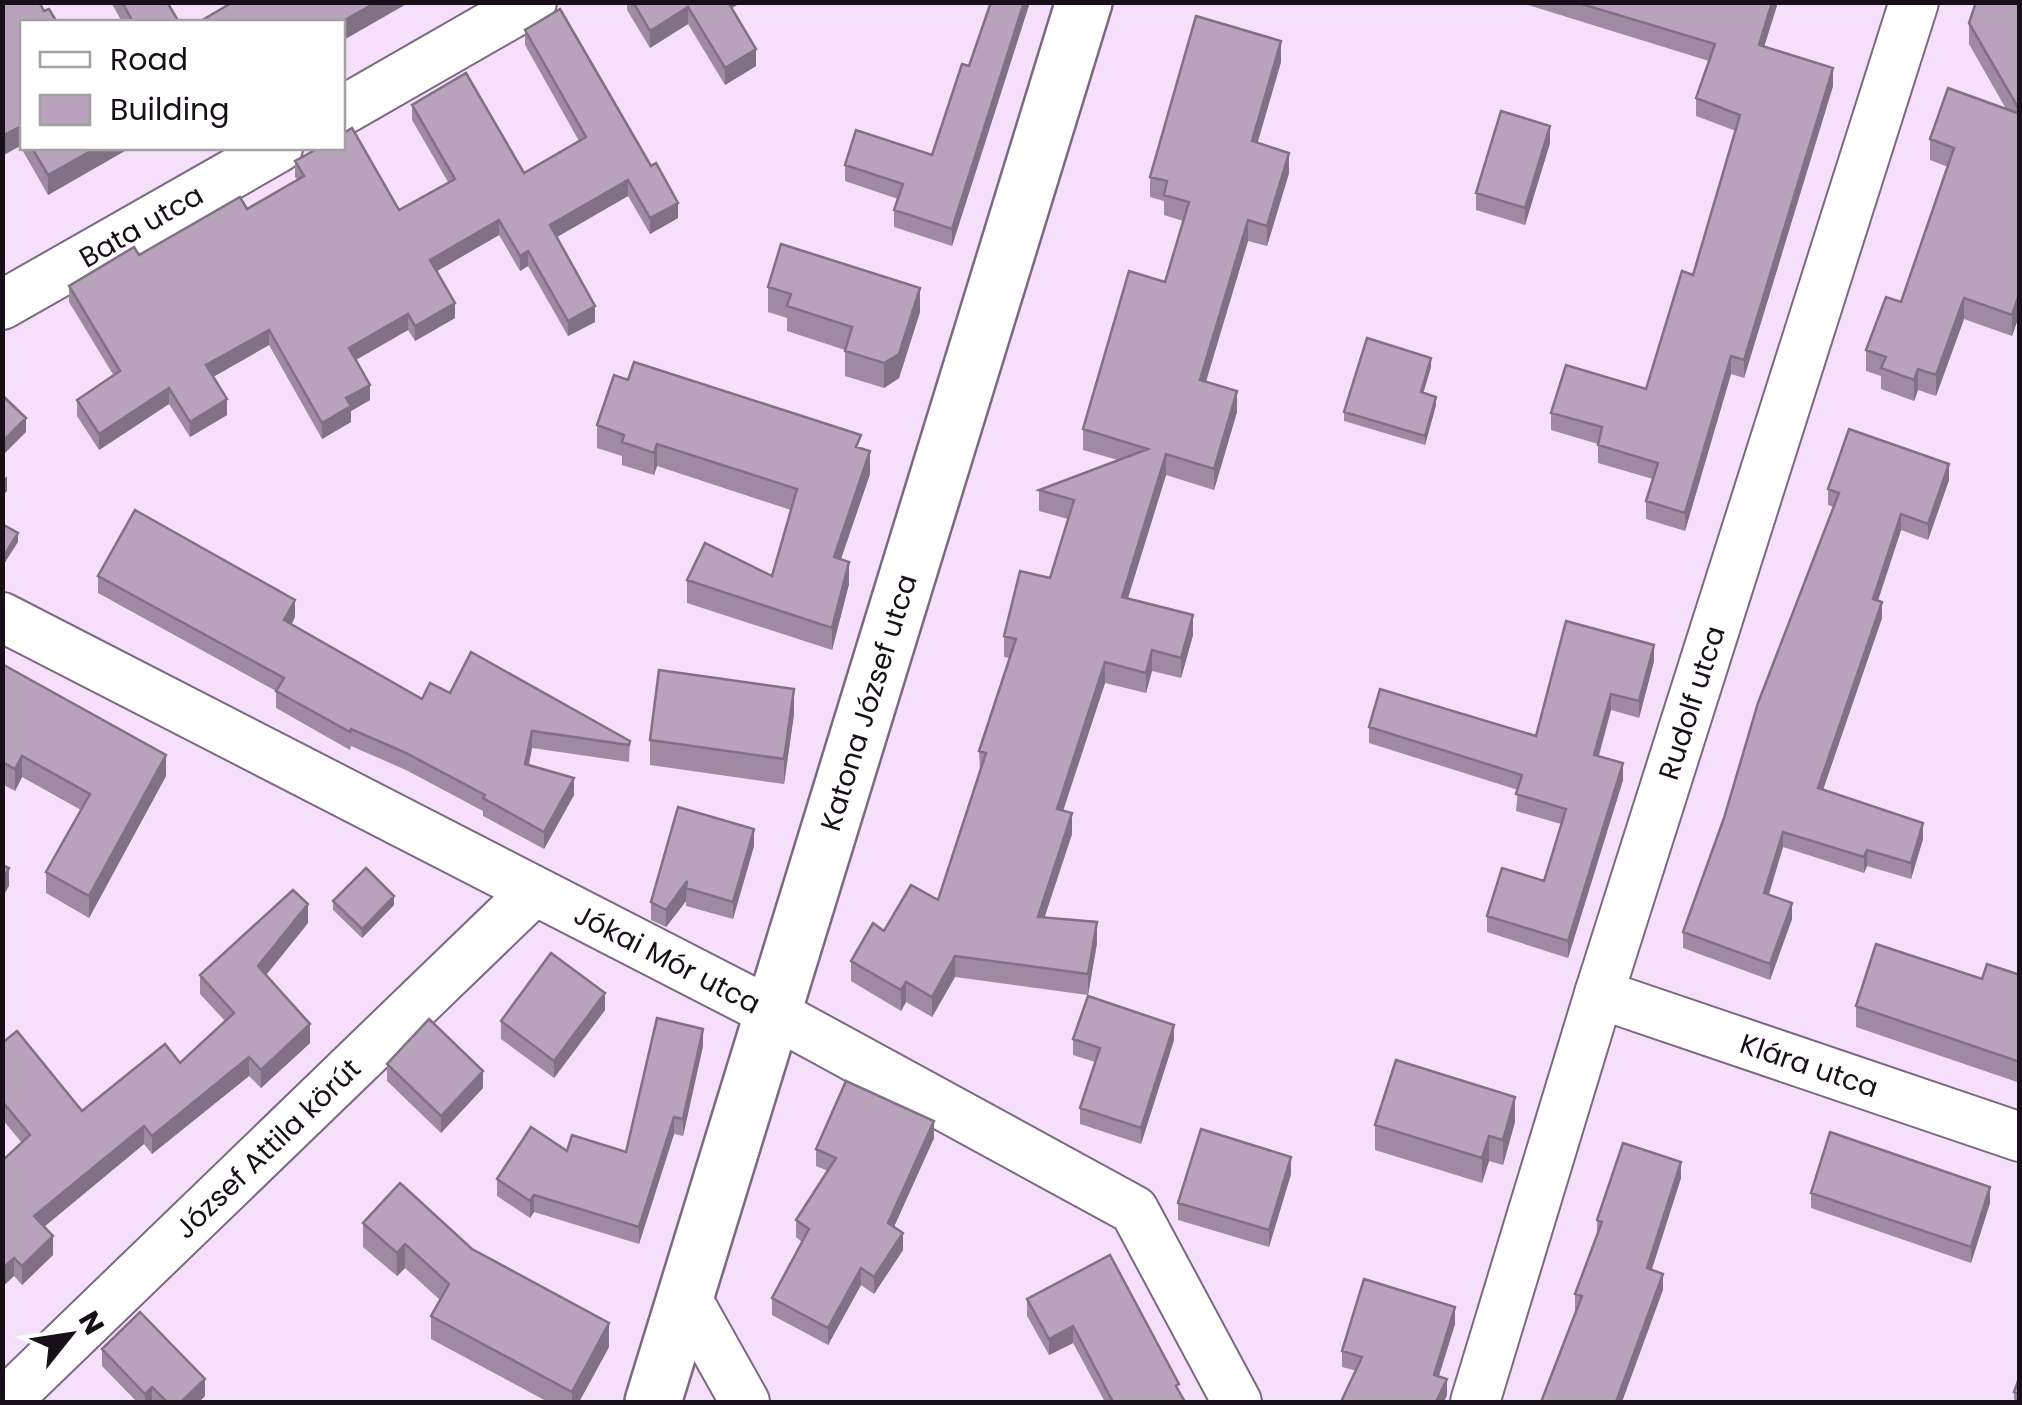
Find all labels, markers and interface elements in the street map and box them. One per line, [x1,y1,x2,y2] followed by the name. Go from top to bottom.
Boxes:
[20,20,345,150] legend
[110,38,188,81] text: Road
[110,88,230,131] text: Building
[72,176,210,277] street label: Bata utca
[811,569,927,836] street label: Katona József utca
[1649,621,1735,785] street label: Rudolf utca
[567,895,767,1023] street label: Jókai Mór utca
[1735,1024,1883,1107] street label: Klára utca
[166,1050,369,1248] street label: József Attila körút
[20,1285,120,1385] north arrow
[69,1304,113,1342] text: N

